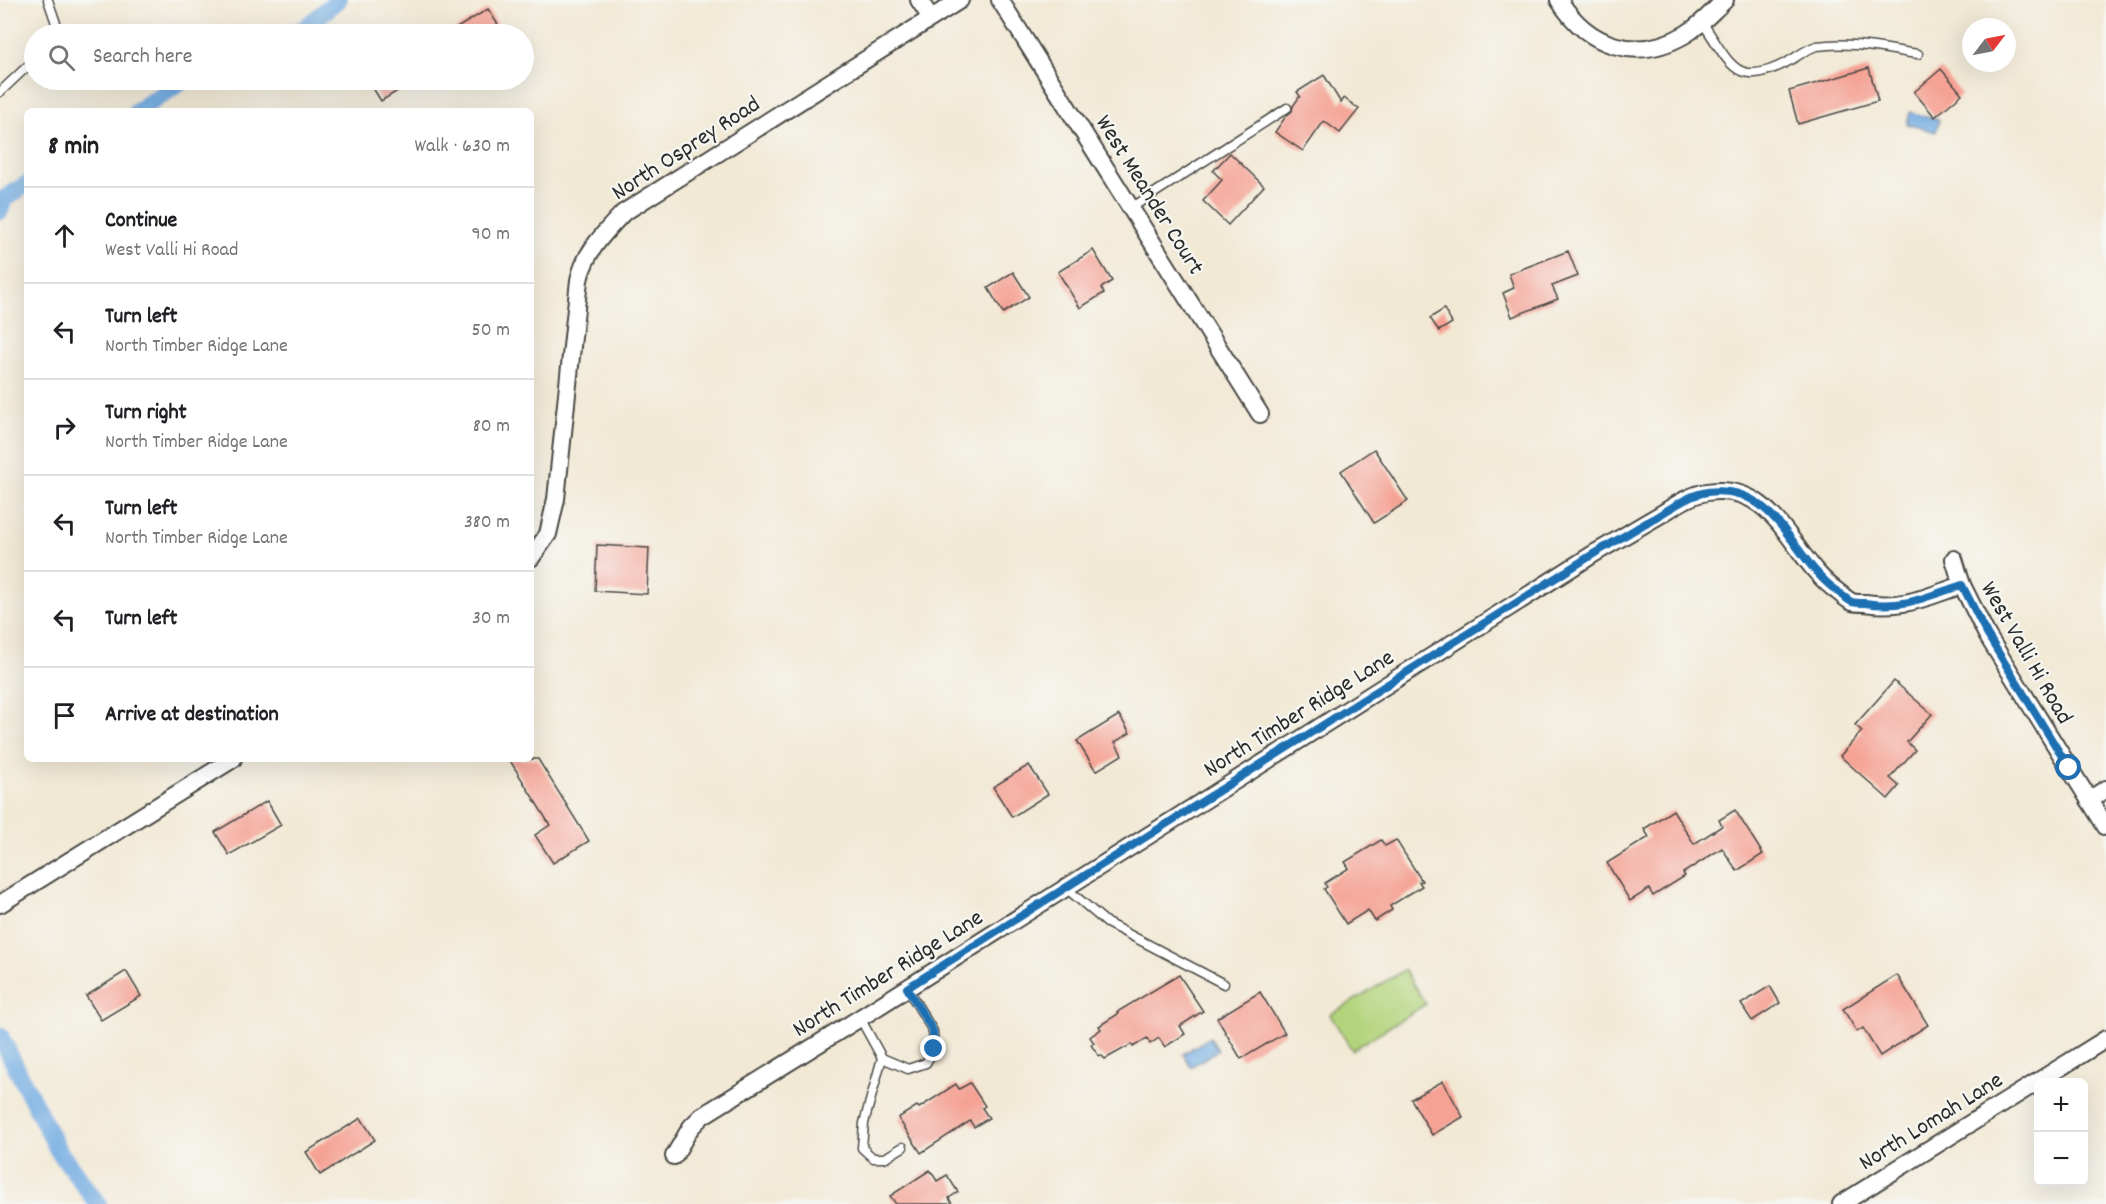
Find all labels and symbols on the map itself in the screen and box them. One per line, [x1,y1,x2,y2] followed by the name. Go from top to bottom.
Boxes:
[1962,18,2016,72] north arrow
[606,89,768,210] street label: North Osprey Road
[1086,109,1211,282] street label: West Meander Court
[1971,576,2080,731] street label: West Valli Hi Road
[1198,642,1402,787] street label: North Timber Ridge Lane
[2055,754,2081,780] route start
[787,902,991,1047] street label: North Timber Ridge Lane
[920,1035,946,1061] route end
[1853,1065,2010,1180] street label: North Lomah Lane

